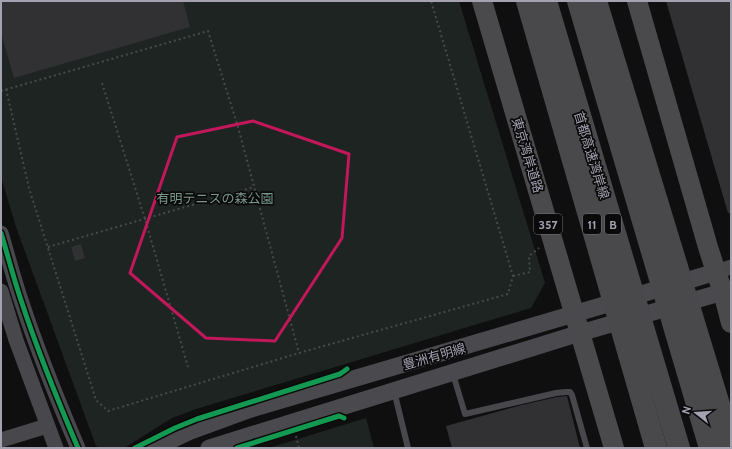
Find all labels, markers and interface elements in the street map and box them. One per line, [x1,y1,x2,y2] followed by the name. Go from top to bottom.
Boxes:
[571,109,613,201] street label: 首都高速湾岸線
[509,115,547,195] street label: 東京湾岸道路
[156,190,274,206] park label: 有明テニスの森公園
[534,214,562,234] road number: 357
[583,214,601,234] road number: 11
[605,214,621,234] road number: B
[401,339,467,373] street label: 豊洲有明線
[676,393,716,433] north arrow
[679,404,694,416] text: N

